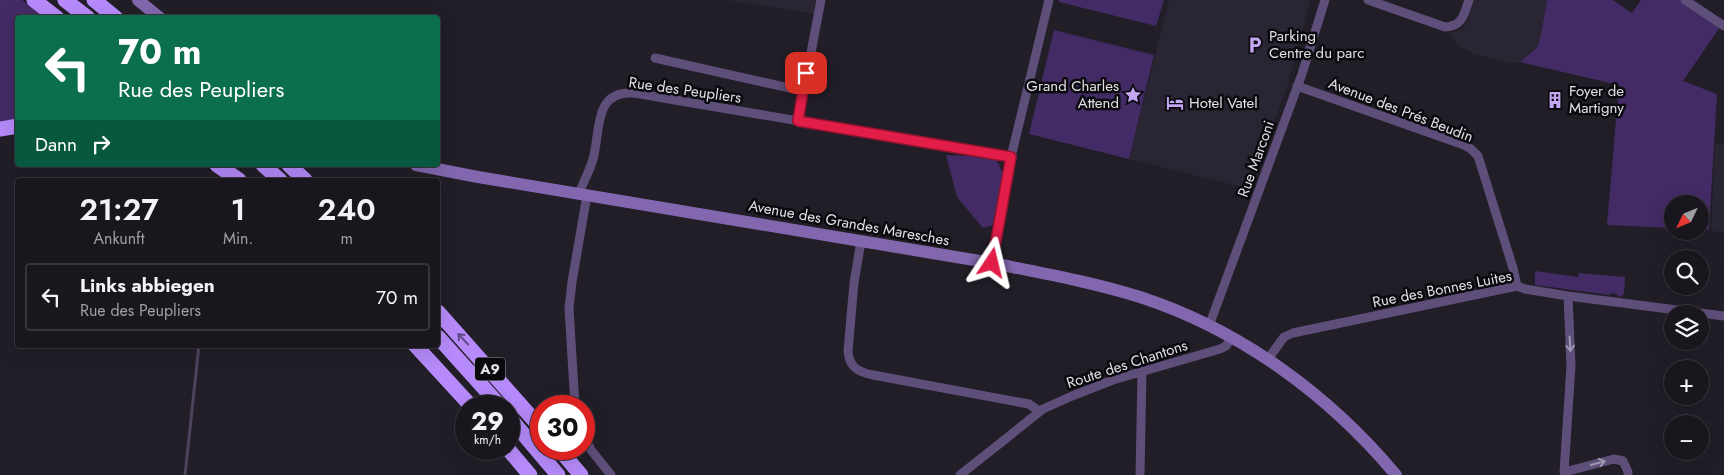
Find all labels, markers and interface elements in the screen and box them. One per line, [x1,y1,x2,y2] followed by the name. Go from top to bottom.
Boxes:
[1269,25,1364,64] place label: Parking Centre du parc
[118,27,201,77] text: 70 m
[35,35,100,100] icon: left
[1245,35,1265,55] parking icon: Parking Centre du parc
[785,52,827,94] pin
[792,59,820,87] icon: arrive
[627,71,743,109] street label: Rue des Peupliers
[1325,72,1477,148] street label: Avenue des Prés Beudin
[118,73,284,105] text: Rue des Peupliers
[1026,75,1119,114] place label: Grand Charles Attend
[1569,80,1624,119] place label: Foyer de Martigny
[1123,85,1143,105] place icon: Grand Charles Attend
[1545,90,1565,110] building icon: Foyer de Martigny
[1189,92,1258,114] place label: Hotel Vatel
[1165,93,1185,113] hotel icon: Hotel Vatel
[1232,118,1280,200] street label: Rue Marconi
[87,130,115,158] icon: right
[35,131,77,158] text: Dann
[79,188,159,231] text: 21:27
[231,188,245,231] text: 1
[318,188,376,231] text: 240
[747,194,951,252] street label: Avenue des Grandes Maresches
[1664,195,1709,240] north arrow
[1664,195,1709,460] map controls
[93,227,145,250] text: Ankunft
[223,227,253,250] text: Min.
[340,227,353,250] text: m
[965,236,1017,288] position arrow
[1664,250,1709,295] button: search
[1370,265,1514,313] street label: Rue des Bonnes Luites
[80,272,215,299] text: Links abbiegen
[37,283,65,311] icon: left
[376,284,418,311] text: 70 m
[80,299,201,322] text: Rue des Peupliers
[1664,305,1709,350] button: layers
[457,332,468,345] one-way arrow
[1064,334,1190,394] street label: Route des Chantons
[1566,336,1575,352] one-way arrow
[475,358,505,380] road number: A9
[1664,360,1709,405] button: +
[530,395,595,460] speed limit sign: 30
[471,403,504,439] text: 29
[1664,415,1709,460] button: −
[474,431,501,449] text: km/h
[1589,458,1605,467] one-way arrow

